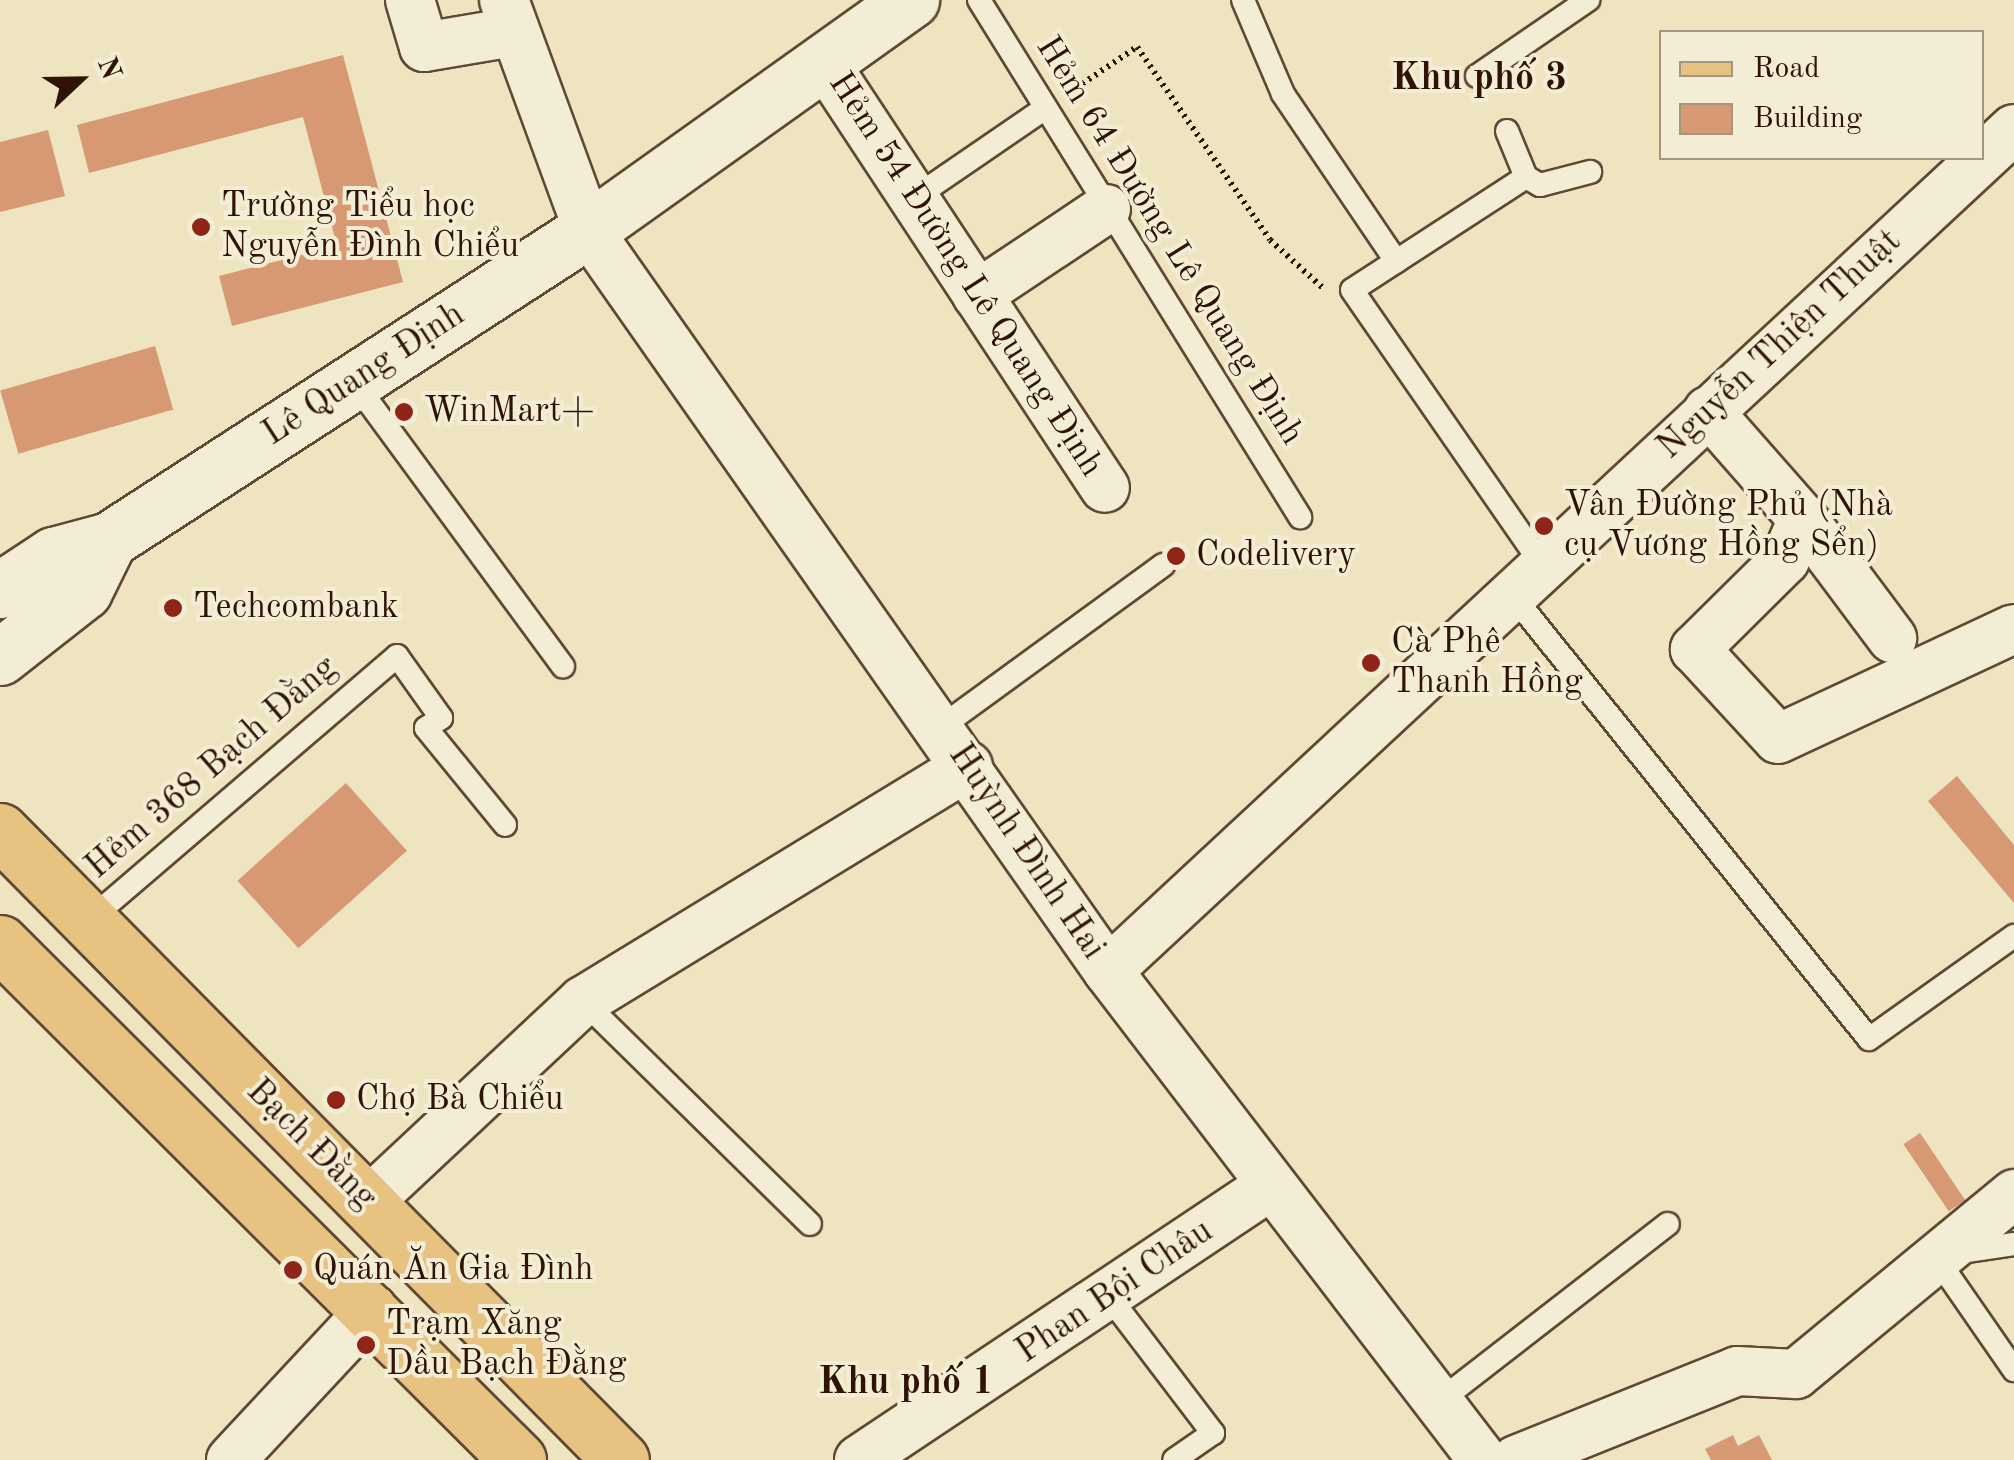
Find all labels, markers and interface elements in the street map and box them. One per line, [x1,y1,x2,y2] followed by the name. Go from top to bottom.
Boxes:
[1026,29,1312,453] street label: Hẻm 64 Đường Lê Quang Định
[30,30,130,130] north arrow
[1659,30,1984,160] legend
[91,54,125,84] text: N
[1753,54,1820,84] text: Road
[1391,57,1567,103] district label: Khu phố 3
[818,65,1112,485] street label: Hẻm 54 Đường Lê Quang Định
[1753,104,1862,134] text: Building
[221,186,519,268] place label: Trường Tiểu học Nguyễn Đình Chiểu
[190,216,212,238] marker: Trường Tiểu học Nguyễn Đình Chiểu
[1649,221,1911,469] street label: Nguyễn Thiện Thuật
[255,294,473,456] street label: Lê Quang Định
[424,391,594,433] place label: WinMart+
[393,401,415,423] marker: WinMart+
[1564,485,1893,567] place label: Vân Đường Phủ (Nhà cụ Vương Hồng Sển)
[1533,515,1555,537] marker: Vân Đường Phủ (Nhà cụ Vương Hồng Sển)
[1196,535,1356,577] place label: Codelivery
[1165,545,1187,567] marker: Codelivery
[193,587,399,629] place label: Techcombank
[162,597,184,619] marker: Techcombank
[1391,622,1583,704] place label: Cà Phê Thanh Hồng
[78,647,346,889] street label: Hẻm 368 Bạch Đằng
[1360,652,1382,674] marker: Cà Phê Thanh Hồng
[938,736,1114,968] street label: Huỳnh Đình Hai
[237,1071,385,1219] street label: Bạch Đằng
[356,1079,564,1121] place label: Chợ Bà Chiểu
[325,1089,347,1111] marker: Chợ Bà Chiểu
[1009,1211,1221,1373] street label: Phan Bội Châu
[313,1249,594,1291] place label: Quán Ăn Gia Đình
[282,1259,304,1281] marker: Quán Ăn Gia Đình
[386,1304,627,1386] place label: Trạm Xăng Dầu Bạch Đằng
[355,1334,377,1356] marker: Trạm Xăng Dầu Bạch Đằng
[818,1361,994,1407] district label: Khu phố 1

